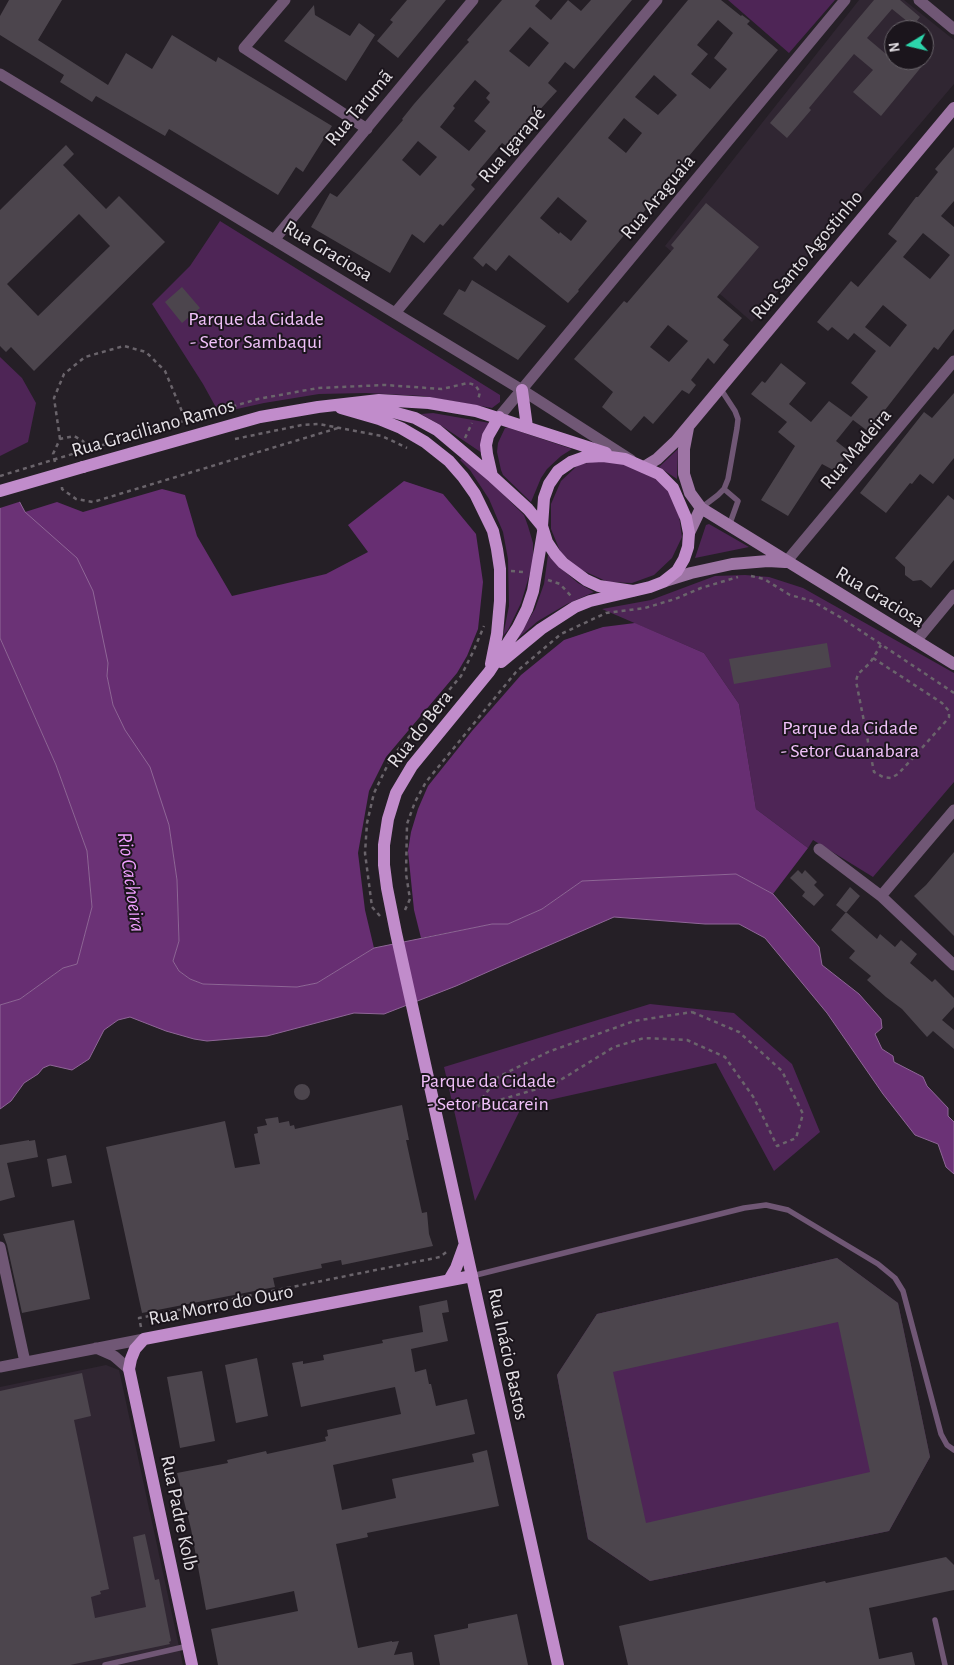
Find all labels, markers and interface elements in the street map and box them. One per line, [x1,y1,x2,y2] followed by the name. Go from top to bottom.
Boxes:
[884,20,934,70] north arrow
[887,41,903,53] text: N
[320,65,398,151] street label: Rua Tarumã
[473,102,551,188] street label: Rua Igarapé
[616,150,700,244] street label: Rua Araguaia
[746,185,868,325] street label: Rua Santo Agostinho
[279,215,377,287] street label: Rua Graciosa
[188,307,324,354] park label: Parque da Cidade - Setor Sambaqui
[69,393,237,463] street label: Rua Graciliano Ramos
[815,404,897,494] street label: Rua Madeira
[831,561,929,633] street label: Rua Graciosa
[382,685,458,773] street label: Rua do Bera
[781,716,919,763] park label: Parque da Cidade - Setor Guanabara
[112,830,150,934] water label: Rio Cachoeira
[420,1069,556,1116] park label: Parque da Cidade - Setor Bucarein
[147,1279,295,1331] street label: Rua Morro do Ouro
[482,1286,534,1422] street label: Rua Inácio Bastos
[155,1453,203,1573] street label: Rua Padre Kolb

